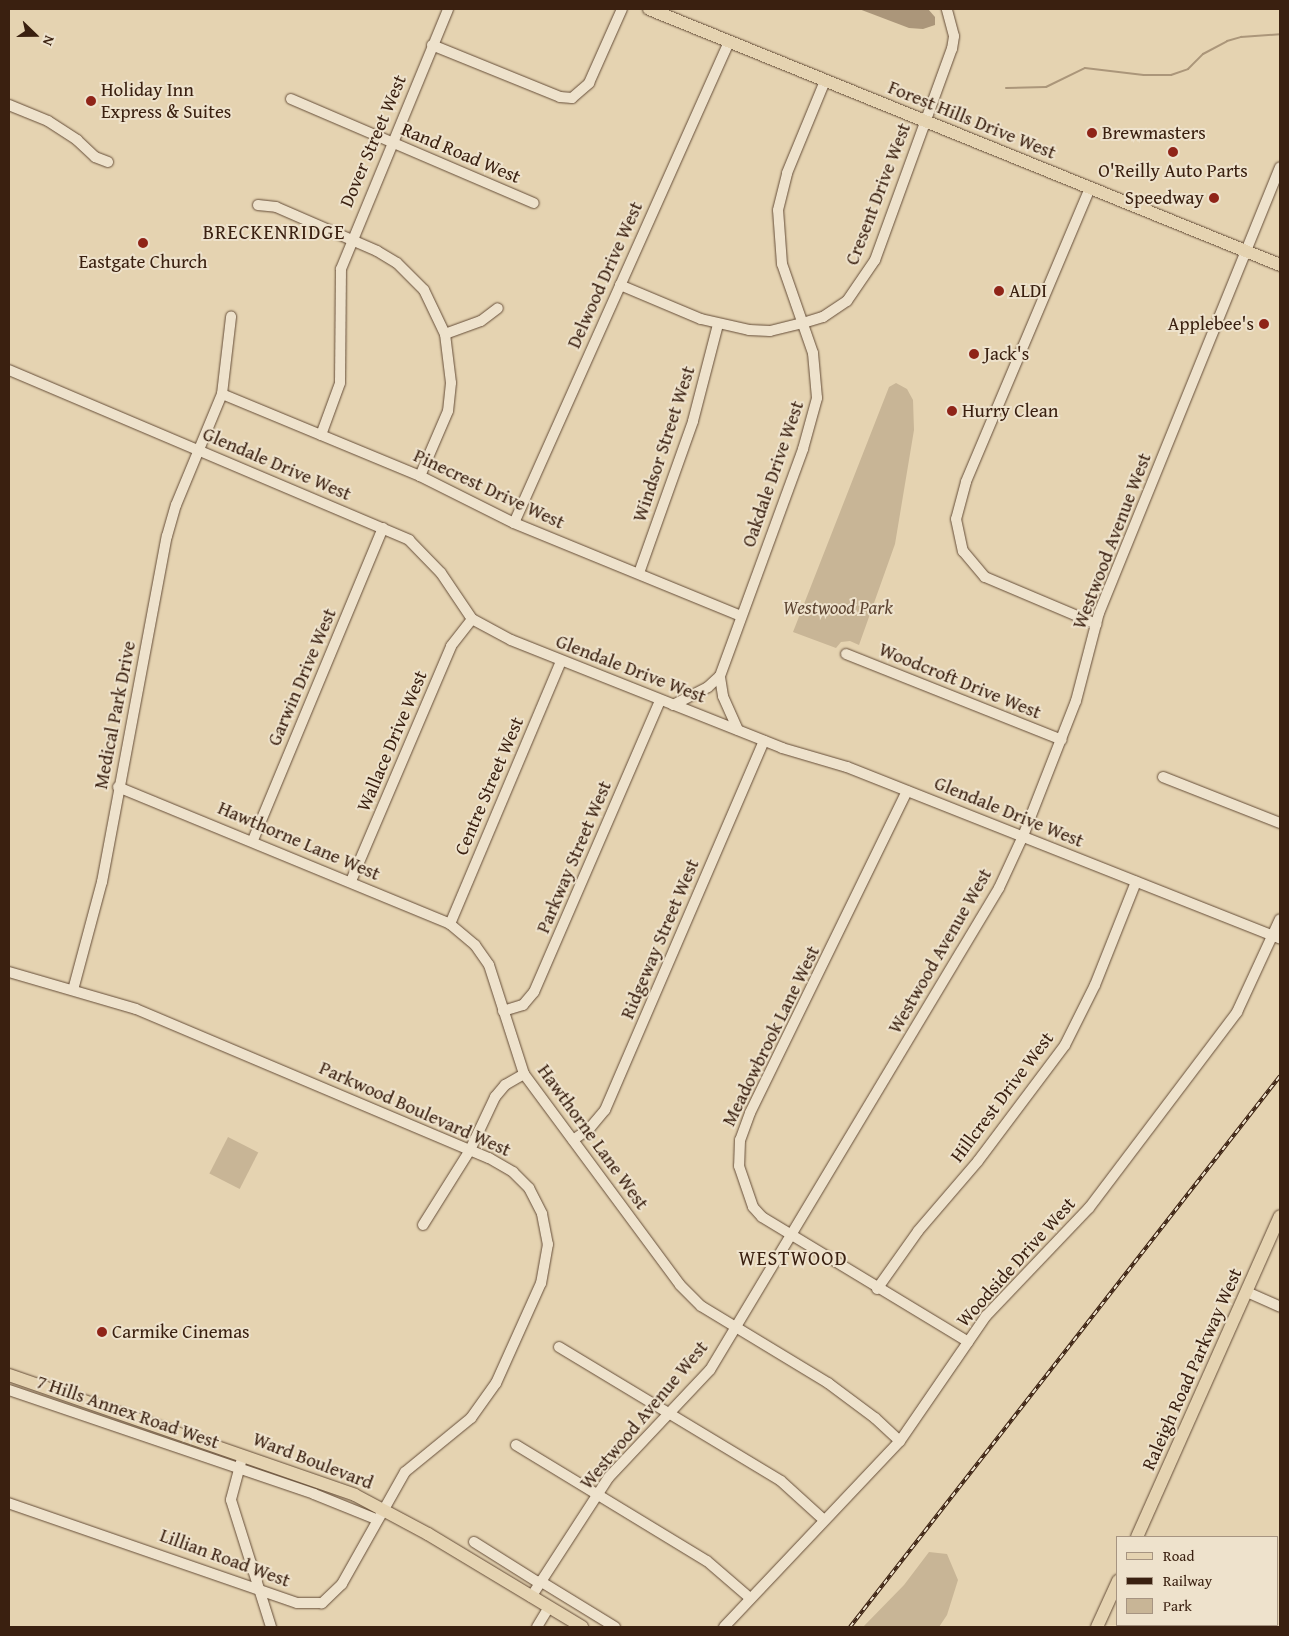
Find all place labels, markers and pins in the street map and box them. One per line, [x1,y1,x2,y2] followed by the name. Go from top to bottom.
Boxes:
[101,79,231,123] place label: Holiday Inn Express & Suites
[85,95,97,107] marker: Holiday Inn Express & Suites
[1102,122,1206,144] place label: Brewmasters
[1086,127,1098,139] marker: Brewmasters
[1167,146,1179,158] marker: O'Reilly Auto Parts
[1098,160,1248,182] place label: O'Reilly Auto Parts
[1125,187,1204,209] place label: Speedway
[1208,192,1220,204] marker: Speedway
[137,237,149,249] marker: Eastgate Church
[79,251,207,273] place label: Eastgate Church
[1009,280,1047,302] place label: ALDI
[993,285,1005,297] marker: ALDI
[1168,313,1254,335] place label: Applebee's
[1258,318,1270,330] marker: Applebee's
[984,343,1029,365] place label: Jack's
[968,348,980,360] marker: Jack's
[962,400,1058,422] place label: Hurry Clean
[946,405,958,417] marker: Hurry Clean
[112,1321,250,1343] place label: Carmike Cinemas
[96,1326,108,1338] marker: Carmike Cinemas

